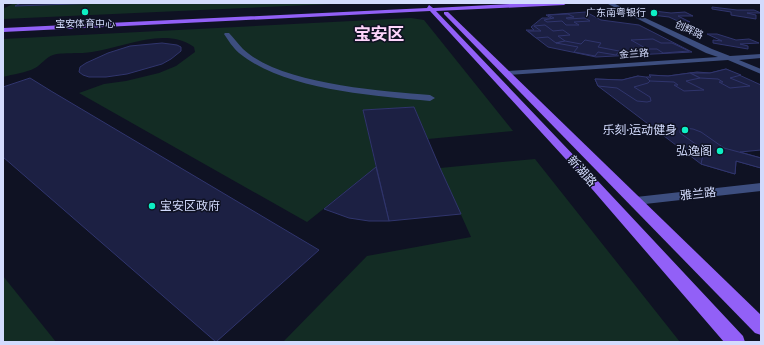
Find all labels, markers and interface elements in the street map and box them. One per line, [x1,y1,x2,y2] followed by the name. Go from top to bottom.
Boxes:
[80,7,90,17] marker: 宝安体育中心
[586,7,646,19] place label: 广东南粤银行
[649,8,659,18] marker: 广东南粤银行
[55,18,115,30] place label: 宝安体育中心
[673,18,705,42] street label: 创辉路
[354,24,405,45] district label: 宝安区
[619,47,649,61] street label: 金兰路
[602,123,677,137] place label: 乐刻·运动健身
[680,125,690,135] marker: 乐刻·运动健身
[676,144,712,158] place label: 弘逸阁
[715,146,725,156] marker: 弘逸阁
[565,153,599,189] street label: 新湖路
[679,185,717,203] street label: 雅兰路
[160,199,220,213] place label: 宝安区政府
[147,201,157,211] marker: 宝安区政府

